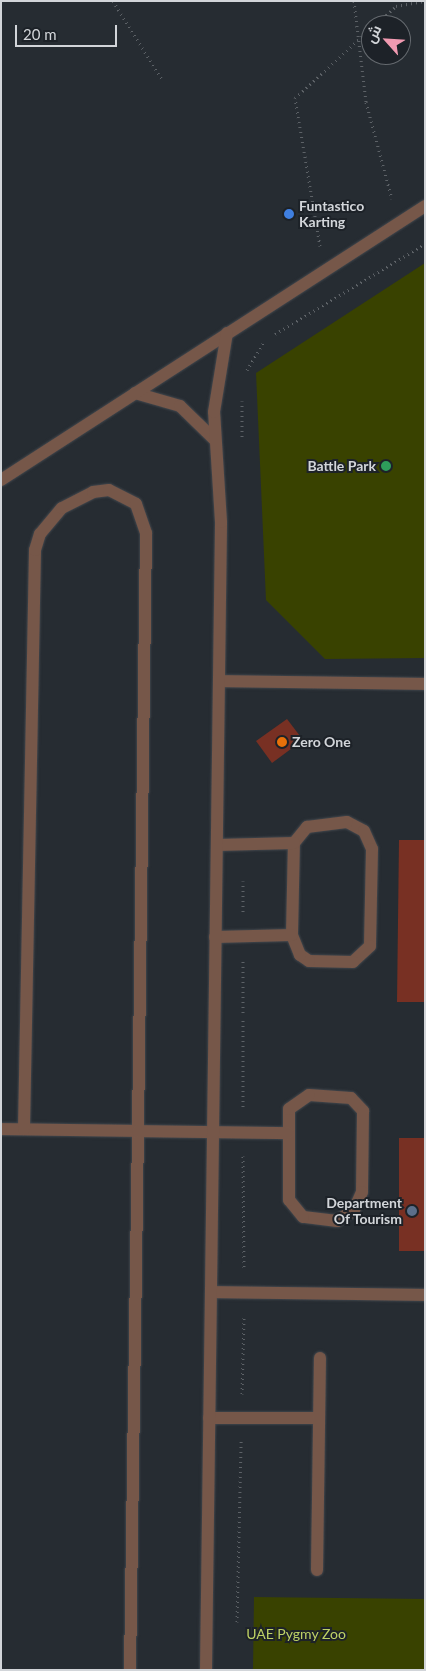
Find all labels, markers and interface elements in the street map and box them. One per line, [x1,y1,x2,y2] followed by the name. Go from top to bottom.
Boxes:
[18,15,120,47] scale bar
[361,15,411,65] north arrow
[361,22,385,45] text: ش
[23,25,57,43] text: 20 m
[299,198,364,230] place label: Funtastico Karting
[283,208,295,220] marker: Funtastico Karting
[307,458,376,474] place label: Battle Park
[380,460,392,472] marker: Battle Park
[292,734,351,750] place label: Zero One
[276,736,288,748] marker: Zero One
[326,1195,402,1228] place label: Department Of Tourism
[406,1205,418,1217] marker: Department Of Tourism
[246,1626,346,1642] park label: UAE Pygmy Zoo

